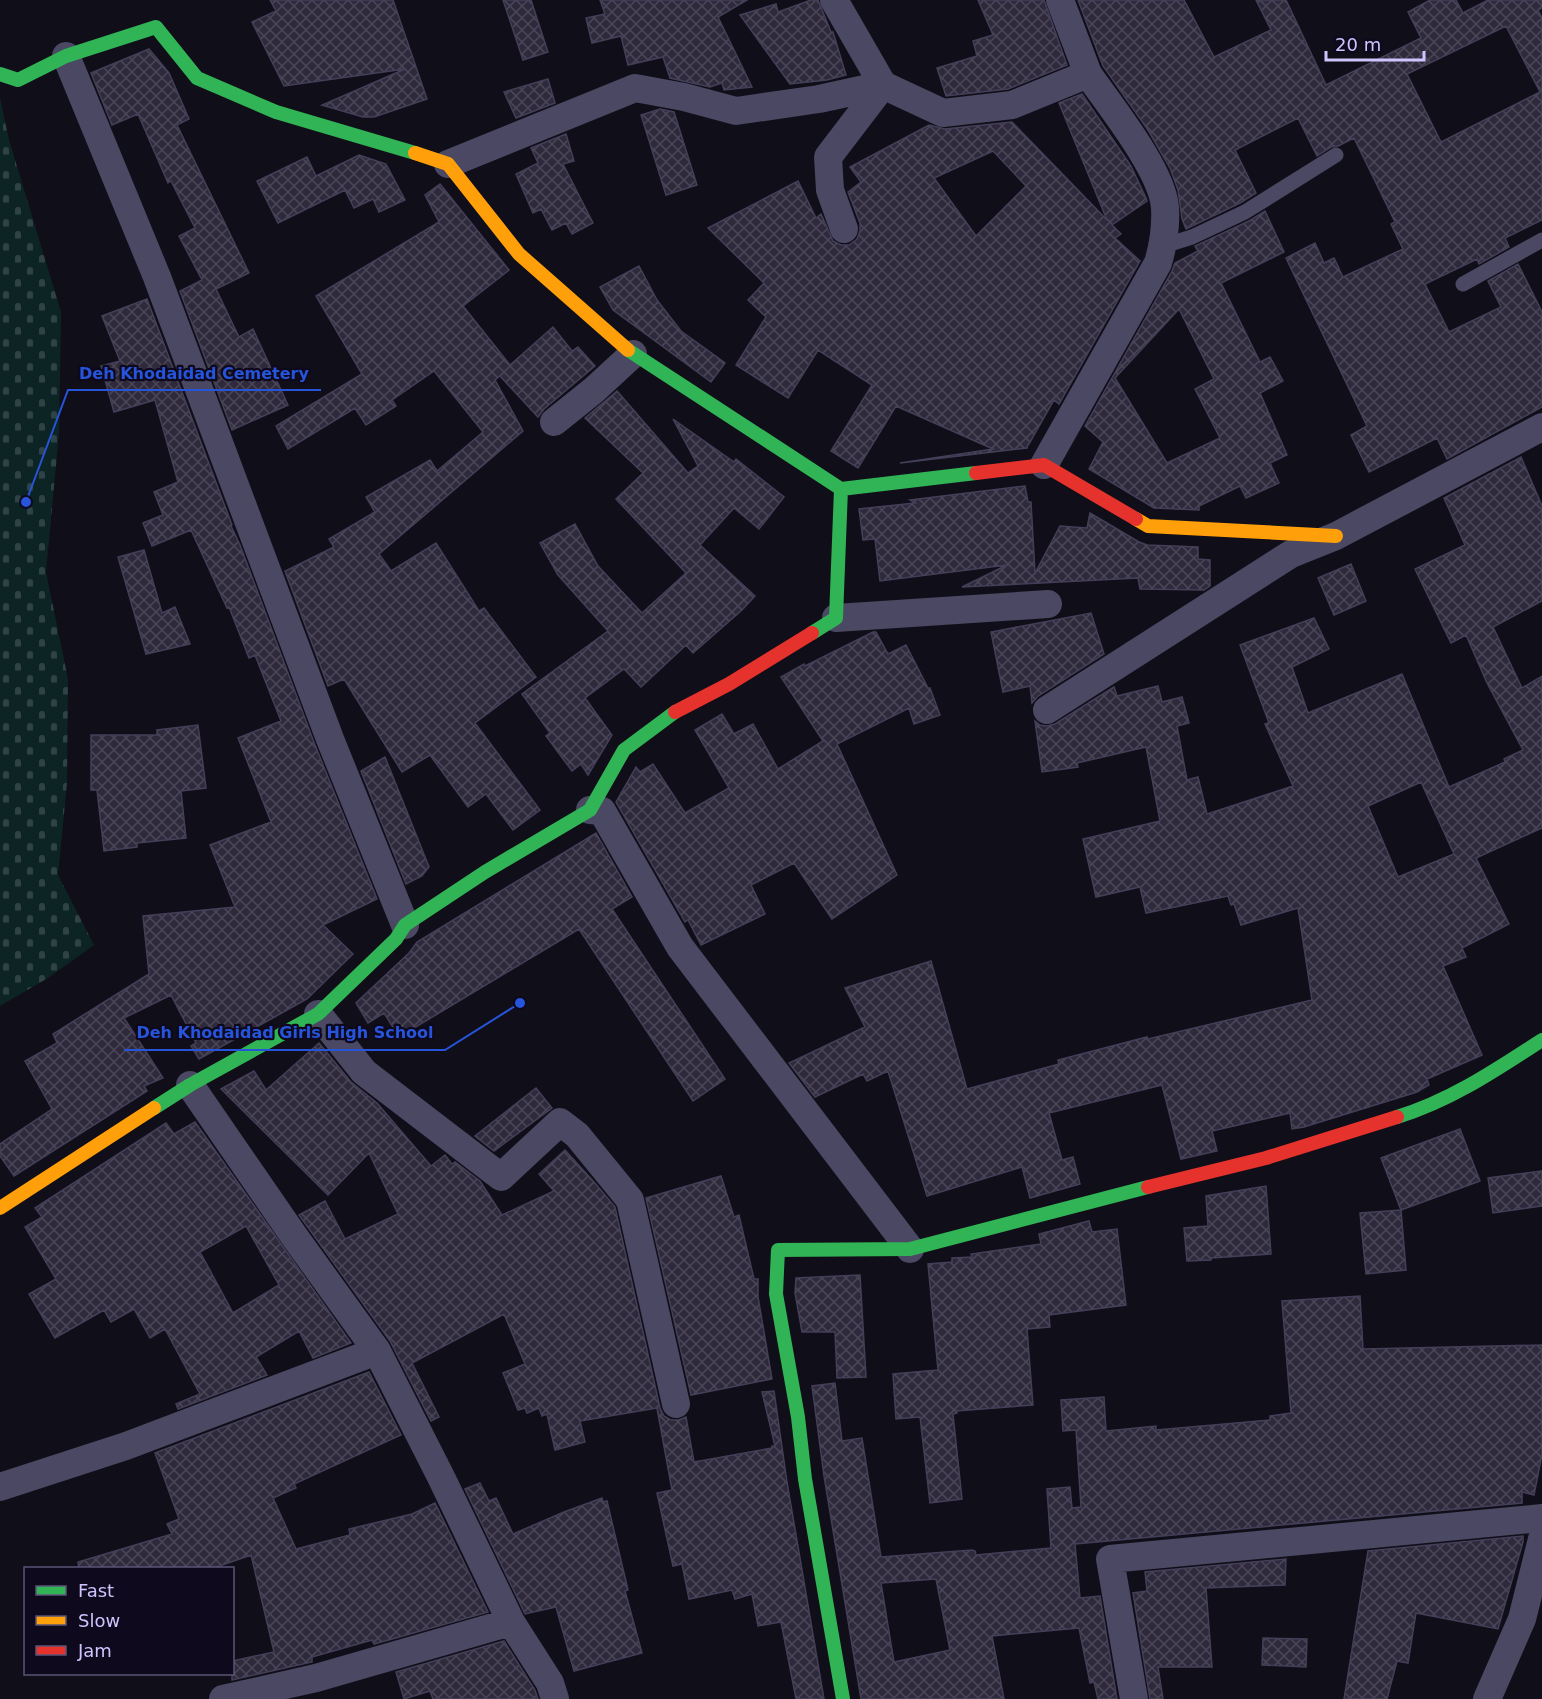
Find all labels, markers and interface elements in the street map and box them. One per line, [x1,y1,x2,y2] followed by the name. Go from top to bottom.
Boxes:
[1326,24,1424,62] scale bar
[1335,34,1381,55] text: 20 m
[68,356,321,390] callout: Deh Khodaidad Cemetery
[79,364,309,383] text: Deh Khodaidad Cemetery
[124,1016,445,1050] callout: Deh Khodaidad Girls High School
[136,1023,434,1042] text: Deh Khodaidad Girls High School
[24,1567,234,1675] legend
[78,1580,114,1601] text: Fast
[78,1610,120,1631] text: Slow
[77,1640,112,1661] text: Jam

